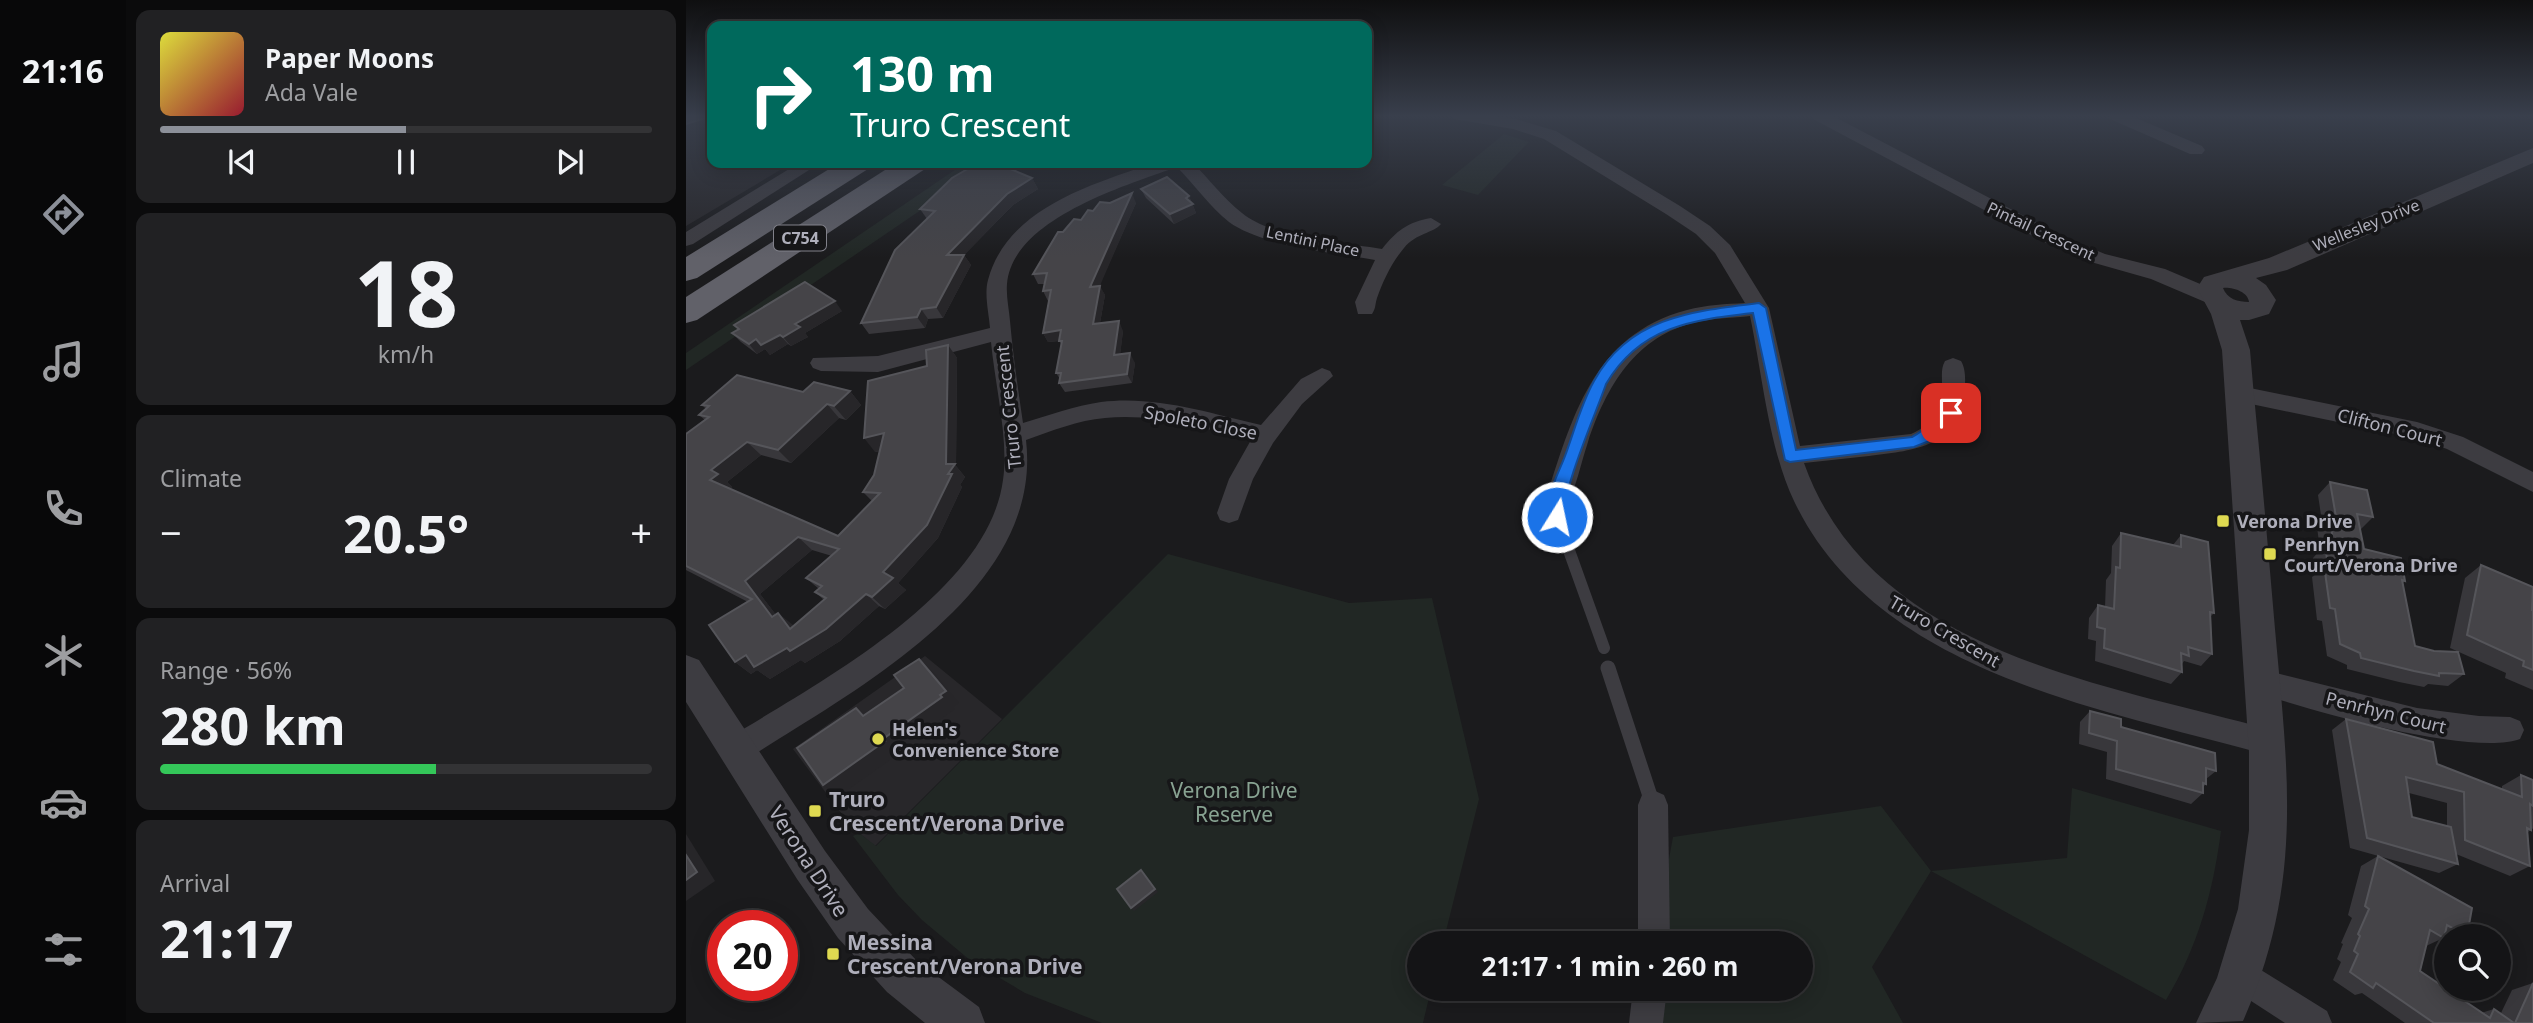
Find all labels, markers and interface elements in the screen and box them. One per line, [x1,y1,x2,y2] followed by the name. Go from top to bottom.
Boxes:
[265,40,434,76] text: Paper Moons
[850,40,995,106] text: 130 m
[22,49,104,92] text: 21:16
[735,49,826,140] icon: right
[265,76,358,108] text: Ada Vale
[850,103,1070,146] text: Truro Crescent
[223,143,261,181] icon: previous
[387,143,425,181] icon: pause
[551,143,589,181] icon: next
[39,190,88,239] icon: directions
[2309,194,2423,256] street label: Wellesley Drive
[1984,196,2099,266] street label: Pintail Crescent
[1264,220,1362,262] street label: Lentini Place
[774,226,826,250] road number: C754
[354,230,458,354] text: 18
[39,337,88,386] icon: music
[378,338,434,370] text: km/h
[990,344,1026,470] street label: Truro Crescent
[1921,383,1981,443] pin
[1932,394,1970,432] icon: arrive
[1143,399,1259,445] street label: Spoleto Close
[2335,402,2445,452] street label: Clifton Court
[160,462,242,494] text: Climate
[1520,480,1594,554] position arrow
[39,484,88,533] icon: phone
[343,497,469,568] text: 20.5°
[160,506,182,558] text: −
[630,506,652,558] text: +
[2237,509,2353,533] place label: Verona Drive
[2215,513,2231,529] marker: Verona Drive
[2284,532,2458,577] place label: Penrhyn Court/Verona Drive
[2262,546,2278,562] marker: Penrhyn Court/Verona Drive
[1885,590,2005,673] street label: Truro Crescent
[39,631,88,680] icon: climate
[160,654,292,686] text: Range · 56%
[2323,685,2449,739] street label: Penrhyn Court
[160,689,346,760] text: 280 km
[892,717,1059,762] place label: Helen's Convenience Store
[870,731,886,747] marker: Helen's Convenience Store
[1170,776,1298,828] park label: Verona Drive Reserve
[39,778,88,827] icon: car
[829,785,1065,837] place label: Truro Crescent/Verona Drive
[763,800,855,922] street label: Verona Drive
[807,803,823,819] marker: Truro Crescent/Verona Drive
[160,867,230,899] text: Arrival
[160,902,294,973] text: 21:17
[707,910,798,1001] speed limit sign: 20
[2434,924,2511,1001] map controls
[2434,924,2511,1001] button: search
[39,925,88,974] icon: filters
[847,928,1083,980] place label: Messina Crescent/Verona Drive
[825,946,841,962] marker: Messina Crescent/Verona Drive
[1482,948,1738,984] text: 21:17 · 1 min · 260 m

